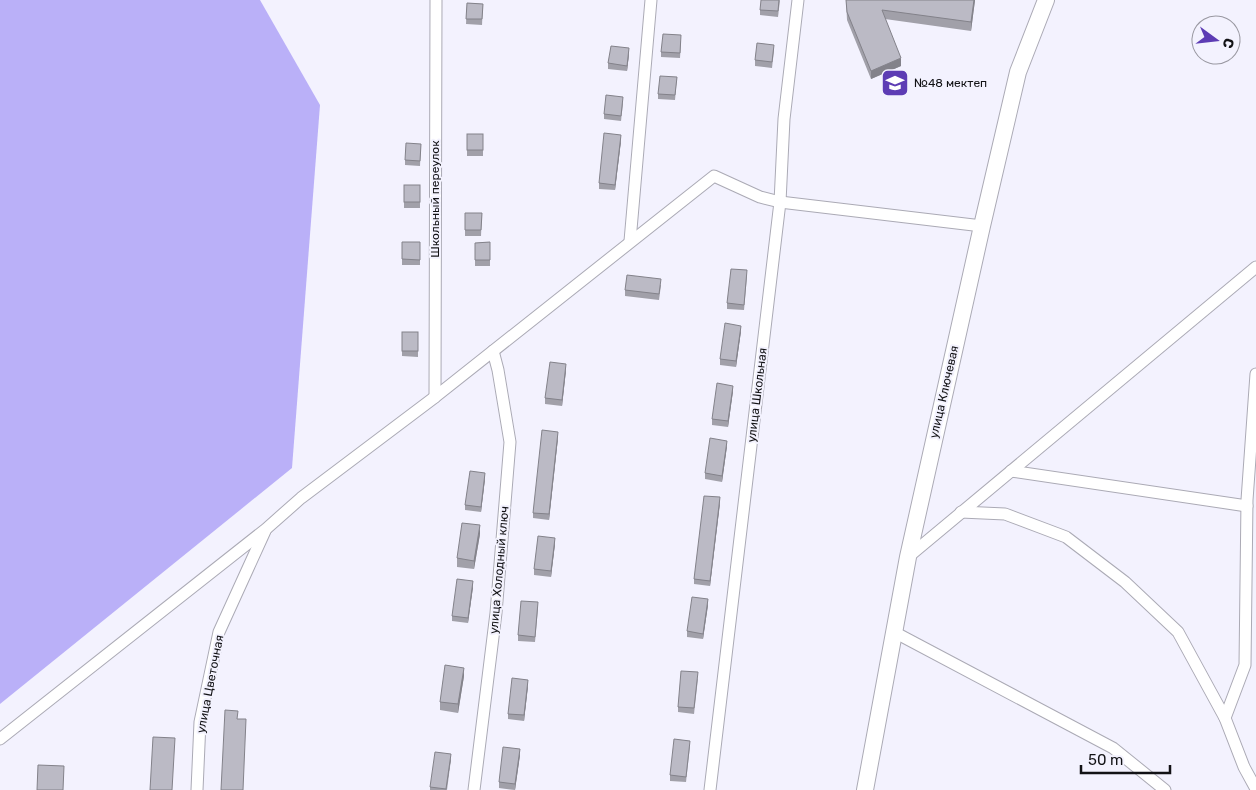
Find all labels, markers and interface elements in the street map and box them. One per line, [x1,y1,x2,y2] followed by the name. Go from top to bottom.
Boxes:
[1191,15,1241,65] north arrow
[1219,36,1238,50] text: С
[880,68,910,98] school or university icon: №48 мектеп
[914,76,987,90] place label: №48 мектеп
[428,140,442,258] street label: Школьный переулок
[927,344,961,440] street label: улица Ключевая
[744,347,770,443] street label: улица Школьная
[486,505,512,635] street label: улица Холодный ключ
[194,634,226,734] street label: улица Цветочная
[1081,742,1170,774] scale bar
[1088,751,1123,769] text: 50 m

